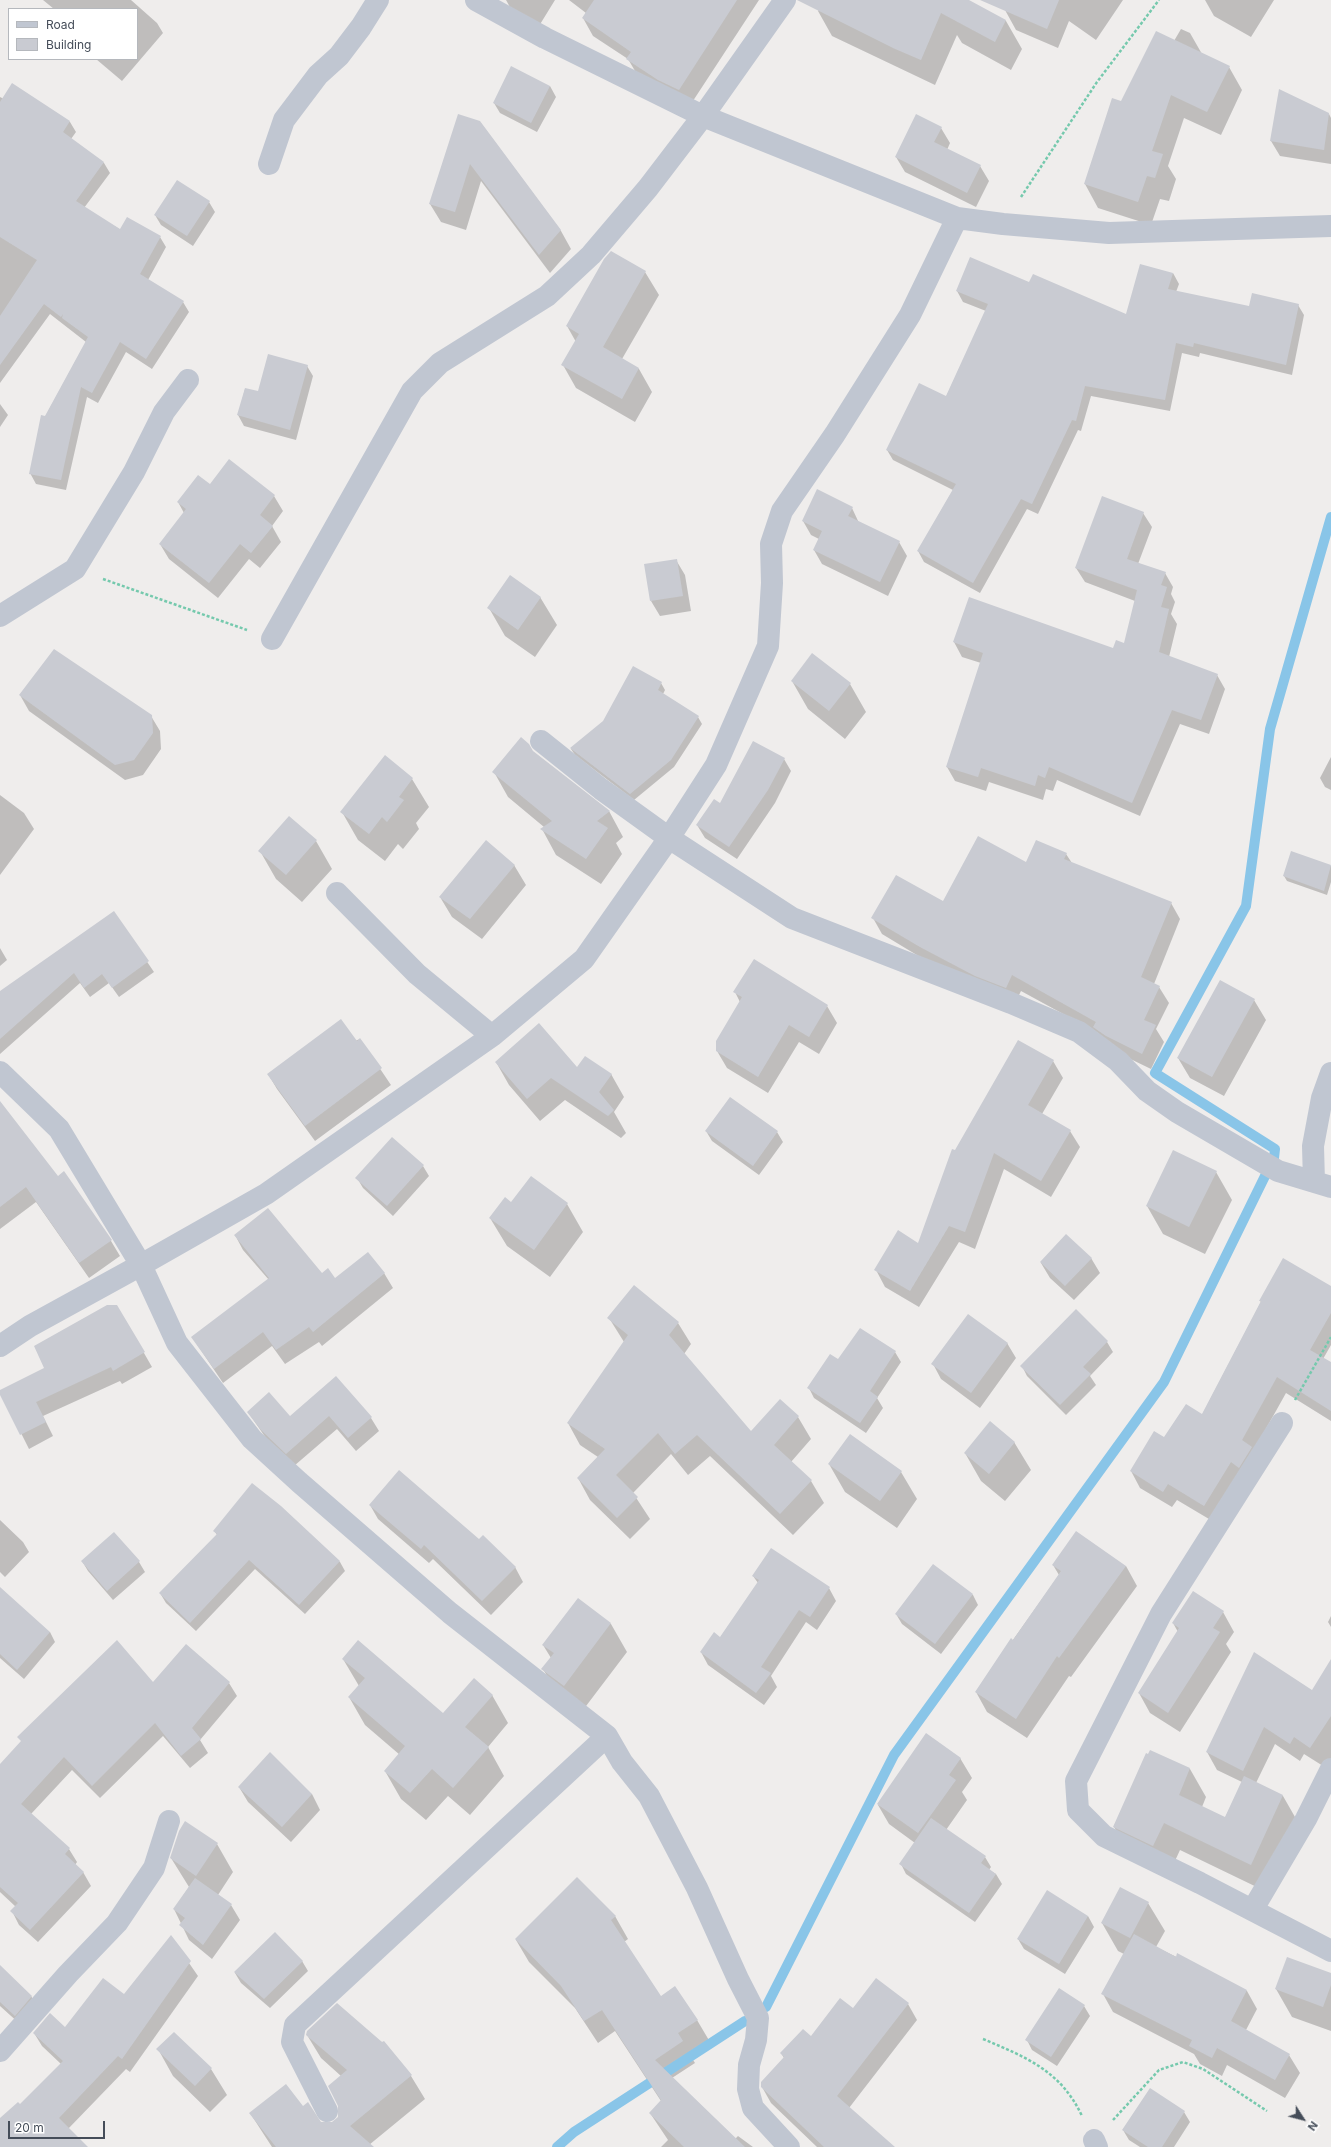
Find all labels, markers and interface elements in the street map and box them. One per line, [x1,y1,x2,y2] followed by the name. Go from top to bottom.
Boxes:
[8,8,138,60] legend
[46,17,75,32] text: Road
[46,37,91,52] text: Building
[1283,2099,1323,2139] north arrow
[10,2113,107,2139] scale bar
[1305,2119,1321,2134] text: N
[15,2120,44,2135] text: 20 m

